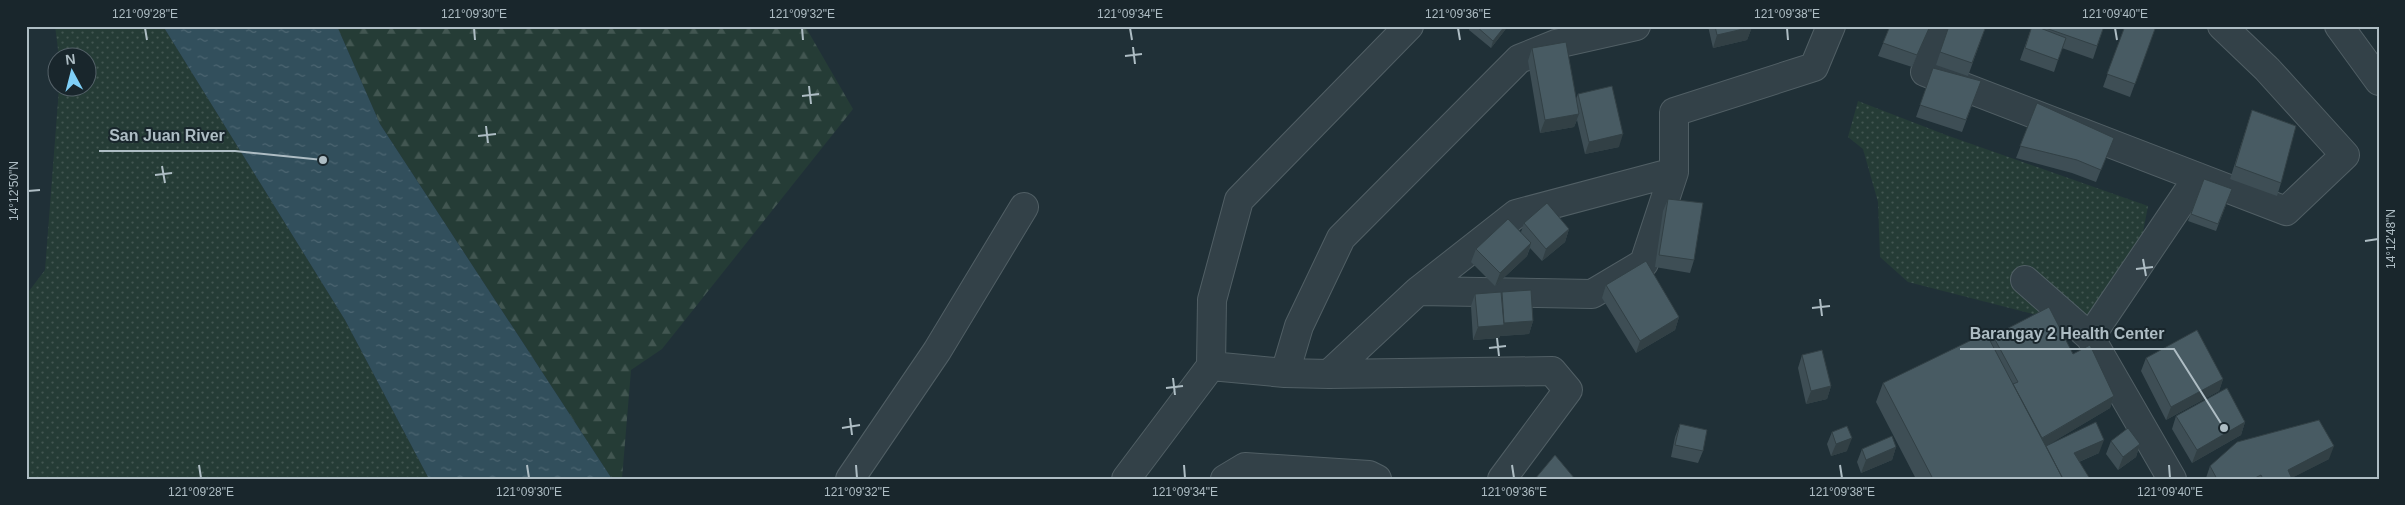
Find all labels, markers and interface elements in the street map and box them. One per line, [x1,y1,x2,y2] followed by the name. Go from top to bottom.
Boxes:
[112,7,178,21] text: 121°09'28"E
[441,7,507,21] text: 121°09'30"E
[769,7,835,21] text: 121°09'32"E
[1097,7,1163,21] text: 121°09'34"E
[1425,7,1491,21] text: 121°09'36"E
[1754,7,1820,21] text: 121°09'38"E
[2082,7,2148,21] text: 121°09'40"E
[48,48,98,98] north arrow
[64,51,76,68] text: N
[99,120,235,151] callout: San Juan River
[109,127,225,144] text: San Juan River
[7,161,21,221] text: 14°12'50"N
[2384,209,2398,269] text: 14°12'48"N
[1960,318,2174,349] callout: Barangay 2 Health Center
[1970,325,2164,342] text: Barangay 2 Health Center
[168,485,234,499] text: 121°09'28"E
[496,485,562,499] text: 121°09'30"E
[824,485,890,499] text: 121°09'32"E
[1152,485,1218,499] text: 121°09'34"E
[1481,485,1547,499] text: 121°09'36"E
[1809,485,1875,499] text: 121°09'38"E
[2137,485,2203,499] text: 121°09'40"E

